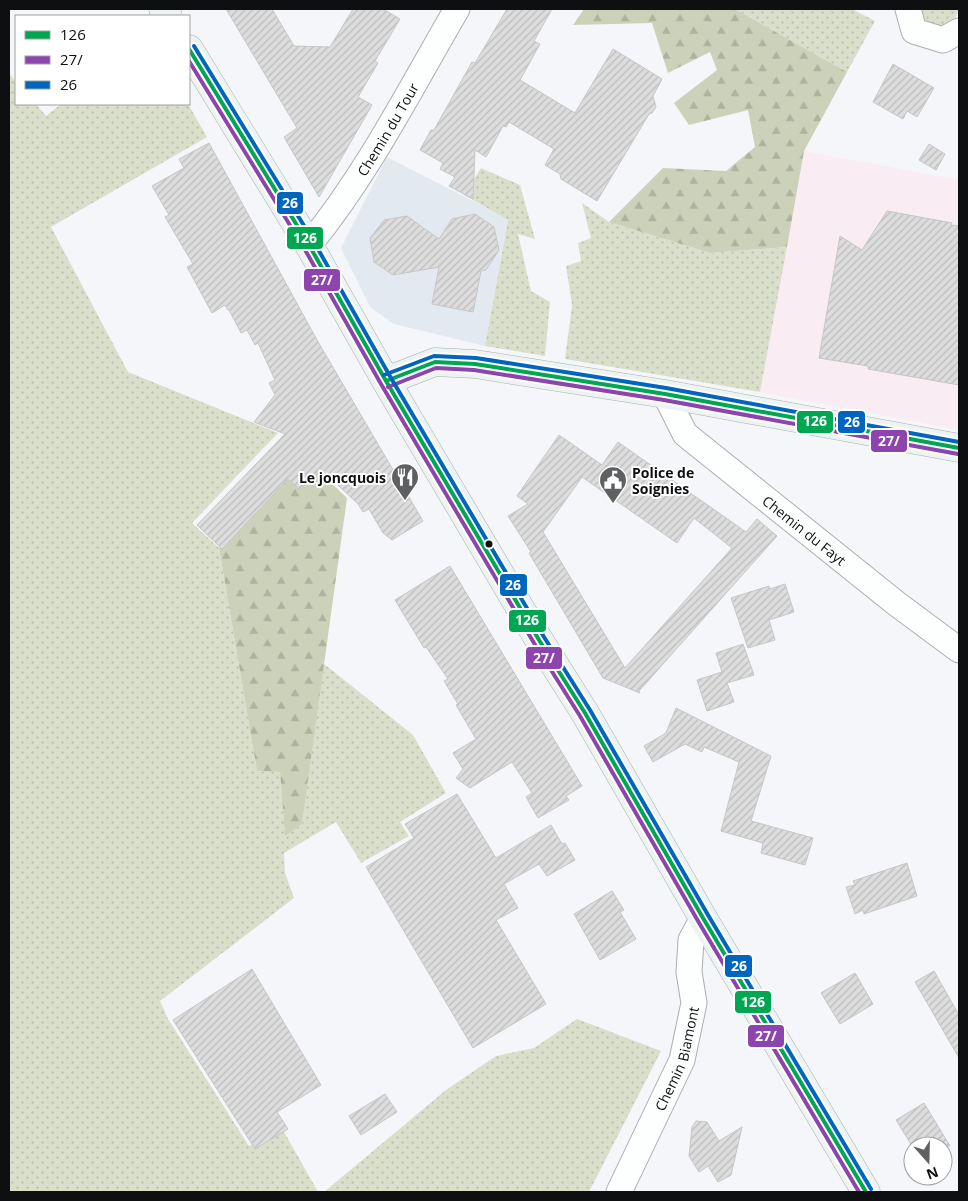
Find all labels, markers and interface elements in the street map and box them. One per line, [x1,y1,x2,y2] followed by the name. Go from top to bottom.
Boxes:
[15,15,190,105] legend
[60,24,86,44] text: 126
[60,49,83,69] text: 27/
[60,74,77,94] text: 26
[352,79,423,179] street label: Chemin du Tour
[276,191,304,215] line badge: 26
[282,193,298,212] text: 26
[286,226,324,250] line badge: 126
[293,228,317,247] text: 126
[303,268,341,292] line badge: 27/
[311,270,333,289] text: 27/
[796,410,834,434] line badge: 126
[837,410,866,434] line badge: 26
[803,411,827,430] text: 126
[844,412,860,431] text: 26
[870,429,908,453] line badge: 27/
[878,431,900,450] text: 27/
[390,462,420,501] restaurant icon: Le joncquois
[632,463,694,498] place label: Police de Soignies
[598,465,628,504] public building icon: Police de Soignies
[299,468,386,487] place label: Le joncquois
[759,491,850,569] street label: Chemin du Fayt
[484,539,494,549] unlabelled marker
[499,573,528,597] line badge: 26
[505,575,521,594] text: 26
[508,609,547,633] line badge: 126
[515,610,539,629] text: 126
[525,646,563,670] line badge: 27/
[533,648,555,667] text: 27/
[724,954,753,978] line badge: 26
[731,956,747,975] text: 26
[734,990,772,1014] line badge: 126
[741,992,765,1011] text: 126
[650,1005,703,1114] street label: Chemin Biamont
[747,1024,785,1048] line badge: 27/
[755,1026,777,1045] text: 27/
[903,1136,953,1186] north arrow
[924,1163,941,1185] text: N

